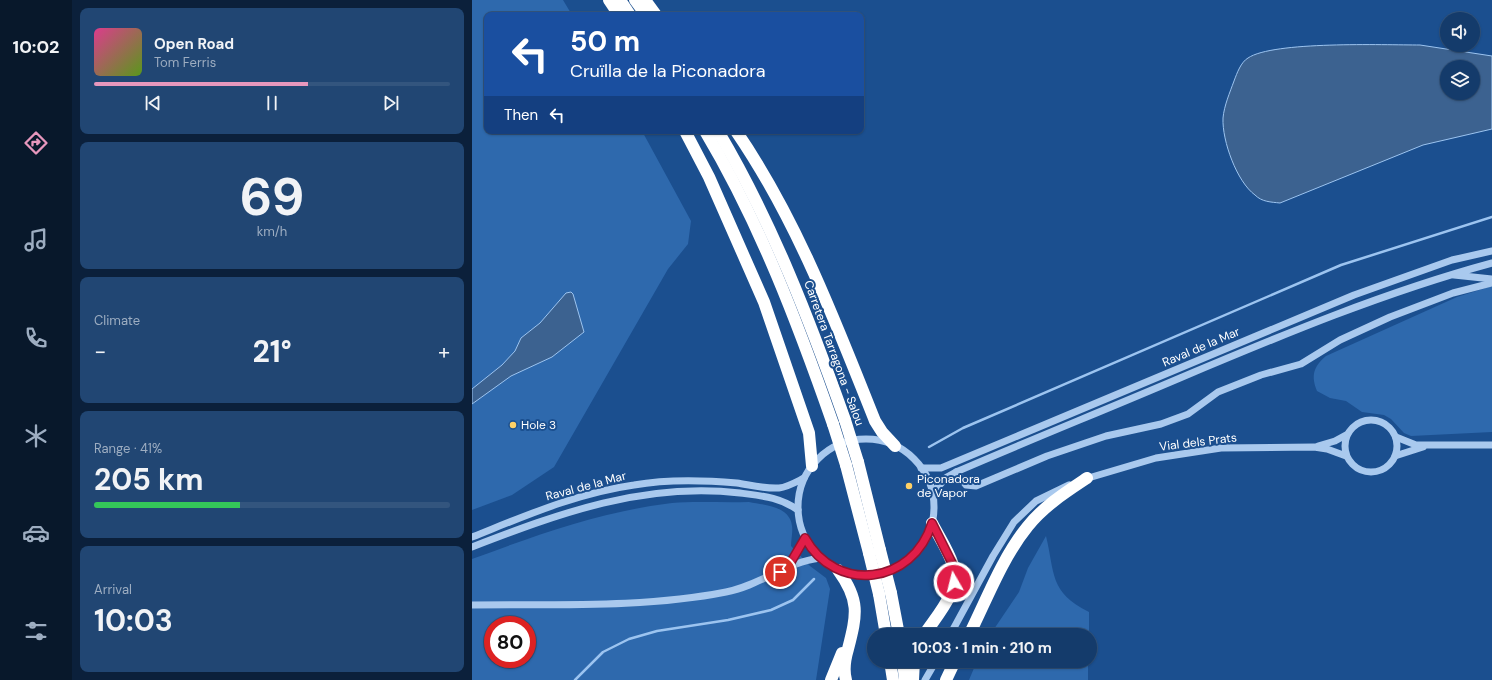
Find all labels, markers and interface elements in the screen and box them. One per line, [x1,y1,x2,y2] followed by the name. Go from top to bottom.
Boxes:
[1440,12,1480,100] map controls
[1440,12,1480,52] button: sound
[570,23,640,60] text: 50 m
[504,28,556,80] icon: left
[154,34,234,54] text: Open Road
[13,35,59,59] text: 10:02
[154,54,216,71] text: Tom Ferris
[570,59,766,83] text: Cruïlla de la Piconadora
[1440,60,1480,100] button: layers
[142,92,164,114] icon: previous
[261,92,283,114] icon: pause
[380,92,402,114] icon: next
[546,104,568,126] icon: left
[504,105,538,125] text: Then
[22,129,50,157] icon: directions
[240,163,304,231] text: 69
[257,223,287,240] text: km/h
[22,226,50,254] icon: music
[800,278,868,428] street label: Carretera Tarragona - Salou
[94,312,140,329] text: Climate
[1160,323,1243,371] street label: Raval de la Mar
[22,324,50,352] icon: phone
[252,332,292,371] text: 21°
[94,337,106,366] text: −
[438,337,450,366] text: +
[521,417,556,433] place label: Hole 3
[508,420,518,430] marker: Hole 3
[22,422,50,450] icon: climate
[1158,429,1238,455] street label: Vial dels Prats
[94,440,162,457] text: Range · 41%
[94,460,204,499] text: 205 km
[544,467,629,504] street label: Raval de la Mar
[917,471,980,501] place label: Piconadora de Vapor
[904,481,914,491] marker: Piconadora de Vapor
[22,519,50,547] icon: car
[763,555,797,589] pin
[769,561,791,583] icon: arrive
[933,561,975,603] position arrow
[94,581,132,598] text: Arrival
[94,601,173,640] text: 10:03
[484,616,536,668] speed limit sign: 80
[22,617,50,645] icon: filters
[912,638,1052,658] text: 10:03 · 1 min · 210 m

